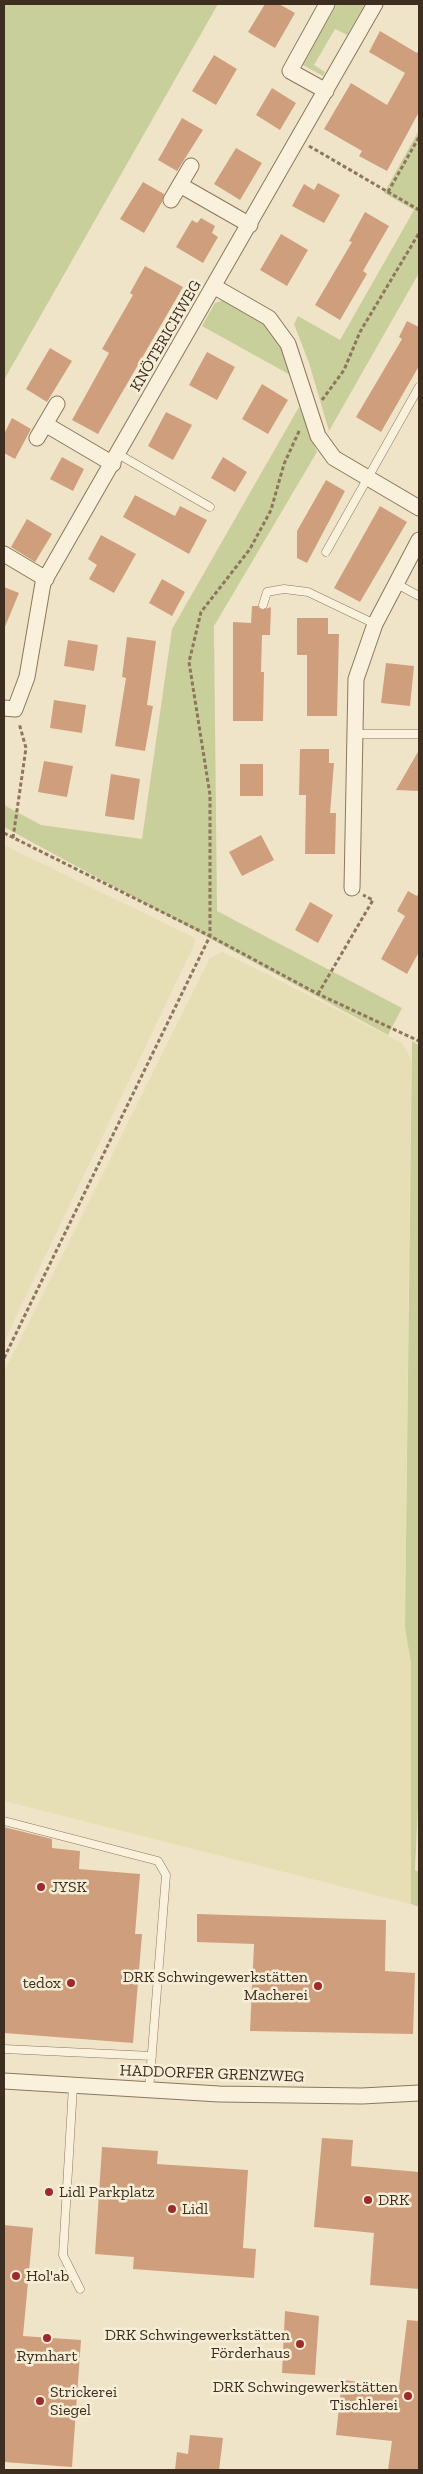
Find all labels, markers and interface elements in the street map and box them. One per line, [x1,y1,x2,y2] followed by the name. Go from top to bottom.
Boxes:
[126,277,206,395] street label: KNÖTERICHWEG
[51,1877,87,1897] place label: JYSK
[35,1881,47,1893] marker: JYSK
[123,1967,308,2005] place label: DRK Schwingewerkstätten Macherei
[23,1973,61,1993] place label: tedox
[65,1977,77,1989] marker: tedox
[312,1980,324,1992] marker: DRK Schwingewerkstätten Macherei
[119,2061,305,2087] street label: HADDORFER GRENZWEG
[59,2182,155,2202] place label: Lidl Parkplatz
[43,2186,55,2198] marker: Lidl Parkplatz
[378,2190,409,2210] place label: DRK
[362,2194,374,2206] marker: DRK
[182,2199,208,2219] place label: Lidl
[166,2203,178,2215] marker: Lidl
[26,2266,69,2286] place label: Hol'ab
[10,2270,22,2282] marker: Hol'ab
[105,2325,290,2363] place label: DRK Schwingewerkstätten Förderhaus
[41,2332,53,2344] marker: Rymhart
[294,2338,306,2350] marker: DRK Schwingewerkstätten Förderhaus
[17,2346,77,2366] place label: Rymhart
[213,2377,398,2415] place label: DRK Schwingewerkstätten Tischlerei
[50,2382,117,2420] place label: Strickerei Siegel
[402,2390,414,2402] marker: DRK Schwingewerkstätten Tischlerei
[34,2395,46,2407] marker: Strickerei Siegel

